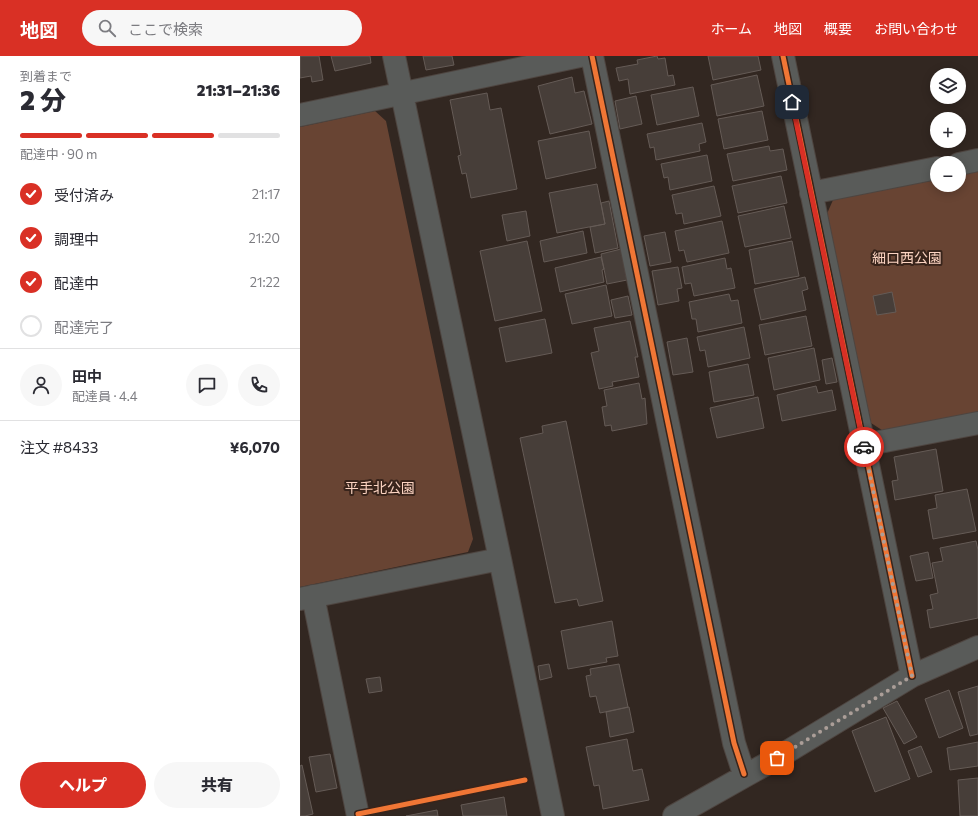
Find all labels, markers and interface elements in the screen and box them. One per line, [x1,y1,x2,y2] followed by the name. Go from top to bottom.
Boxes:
[82,10,362,46] search box
[96,17,118,39] icon: search
[20,18,58,41] text: 地図
[128,20,203,38] text: ここで検索
[710,20,752,37] text: ホーム
[774,20,802,37] text: 地図
[824,20,852,37] text: 概要
[874,20,958,37] text: お問い合わせ
[20,68,72,84] text: 到着まで
[930,68,966,192] map controls
[930,68,966,104] button: layers
[197,81,280,99] text: 21:31–21:36
[20,84,66,115] text: 2 分
[775,85,809,119] pin
[781,91,803,113] icon: home
[930,112,966,148] button: +
[20,146,97,162] text: 配達中 · 90 m
[930,156,966,192] button: −
[20,183,42,205] icon: check
[54,186,114,204] text: 受付済み
[252,186,280,202] text: 21:17
[20,227,42,249] icon: check
[54,230,99,248] text: 調理中
[249,230,280,246] text: 21:20
[872,249,942,266] park label: 細口西公園
[20,271,42,293] icon: check
[54,274,99,292] text: 配達中
[250,274,280,290] text: 21:22
[54,318,114,336] text: 配達完了
[20,364,62,406] button: person
[186,364,228,406] button: chat
[238,364,280,406] button: phone
[72,367,102,385] text: 田中
[72,388,137,404] text: 配達員 · 4.4
[844,427,884,467] courier
[853,436,875,458] icon: car
[20,438,98,456] text: 注文 #8433
[230,438,280,456] text: ¥6,070
[345,479,415,496] park label: 平手北公園
[760,741,794,775] pin
[766,747,788,769] icon: bag
[20,762,146,808] button: ヘルプ
[154,762,280,808] button: 共有

